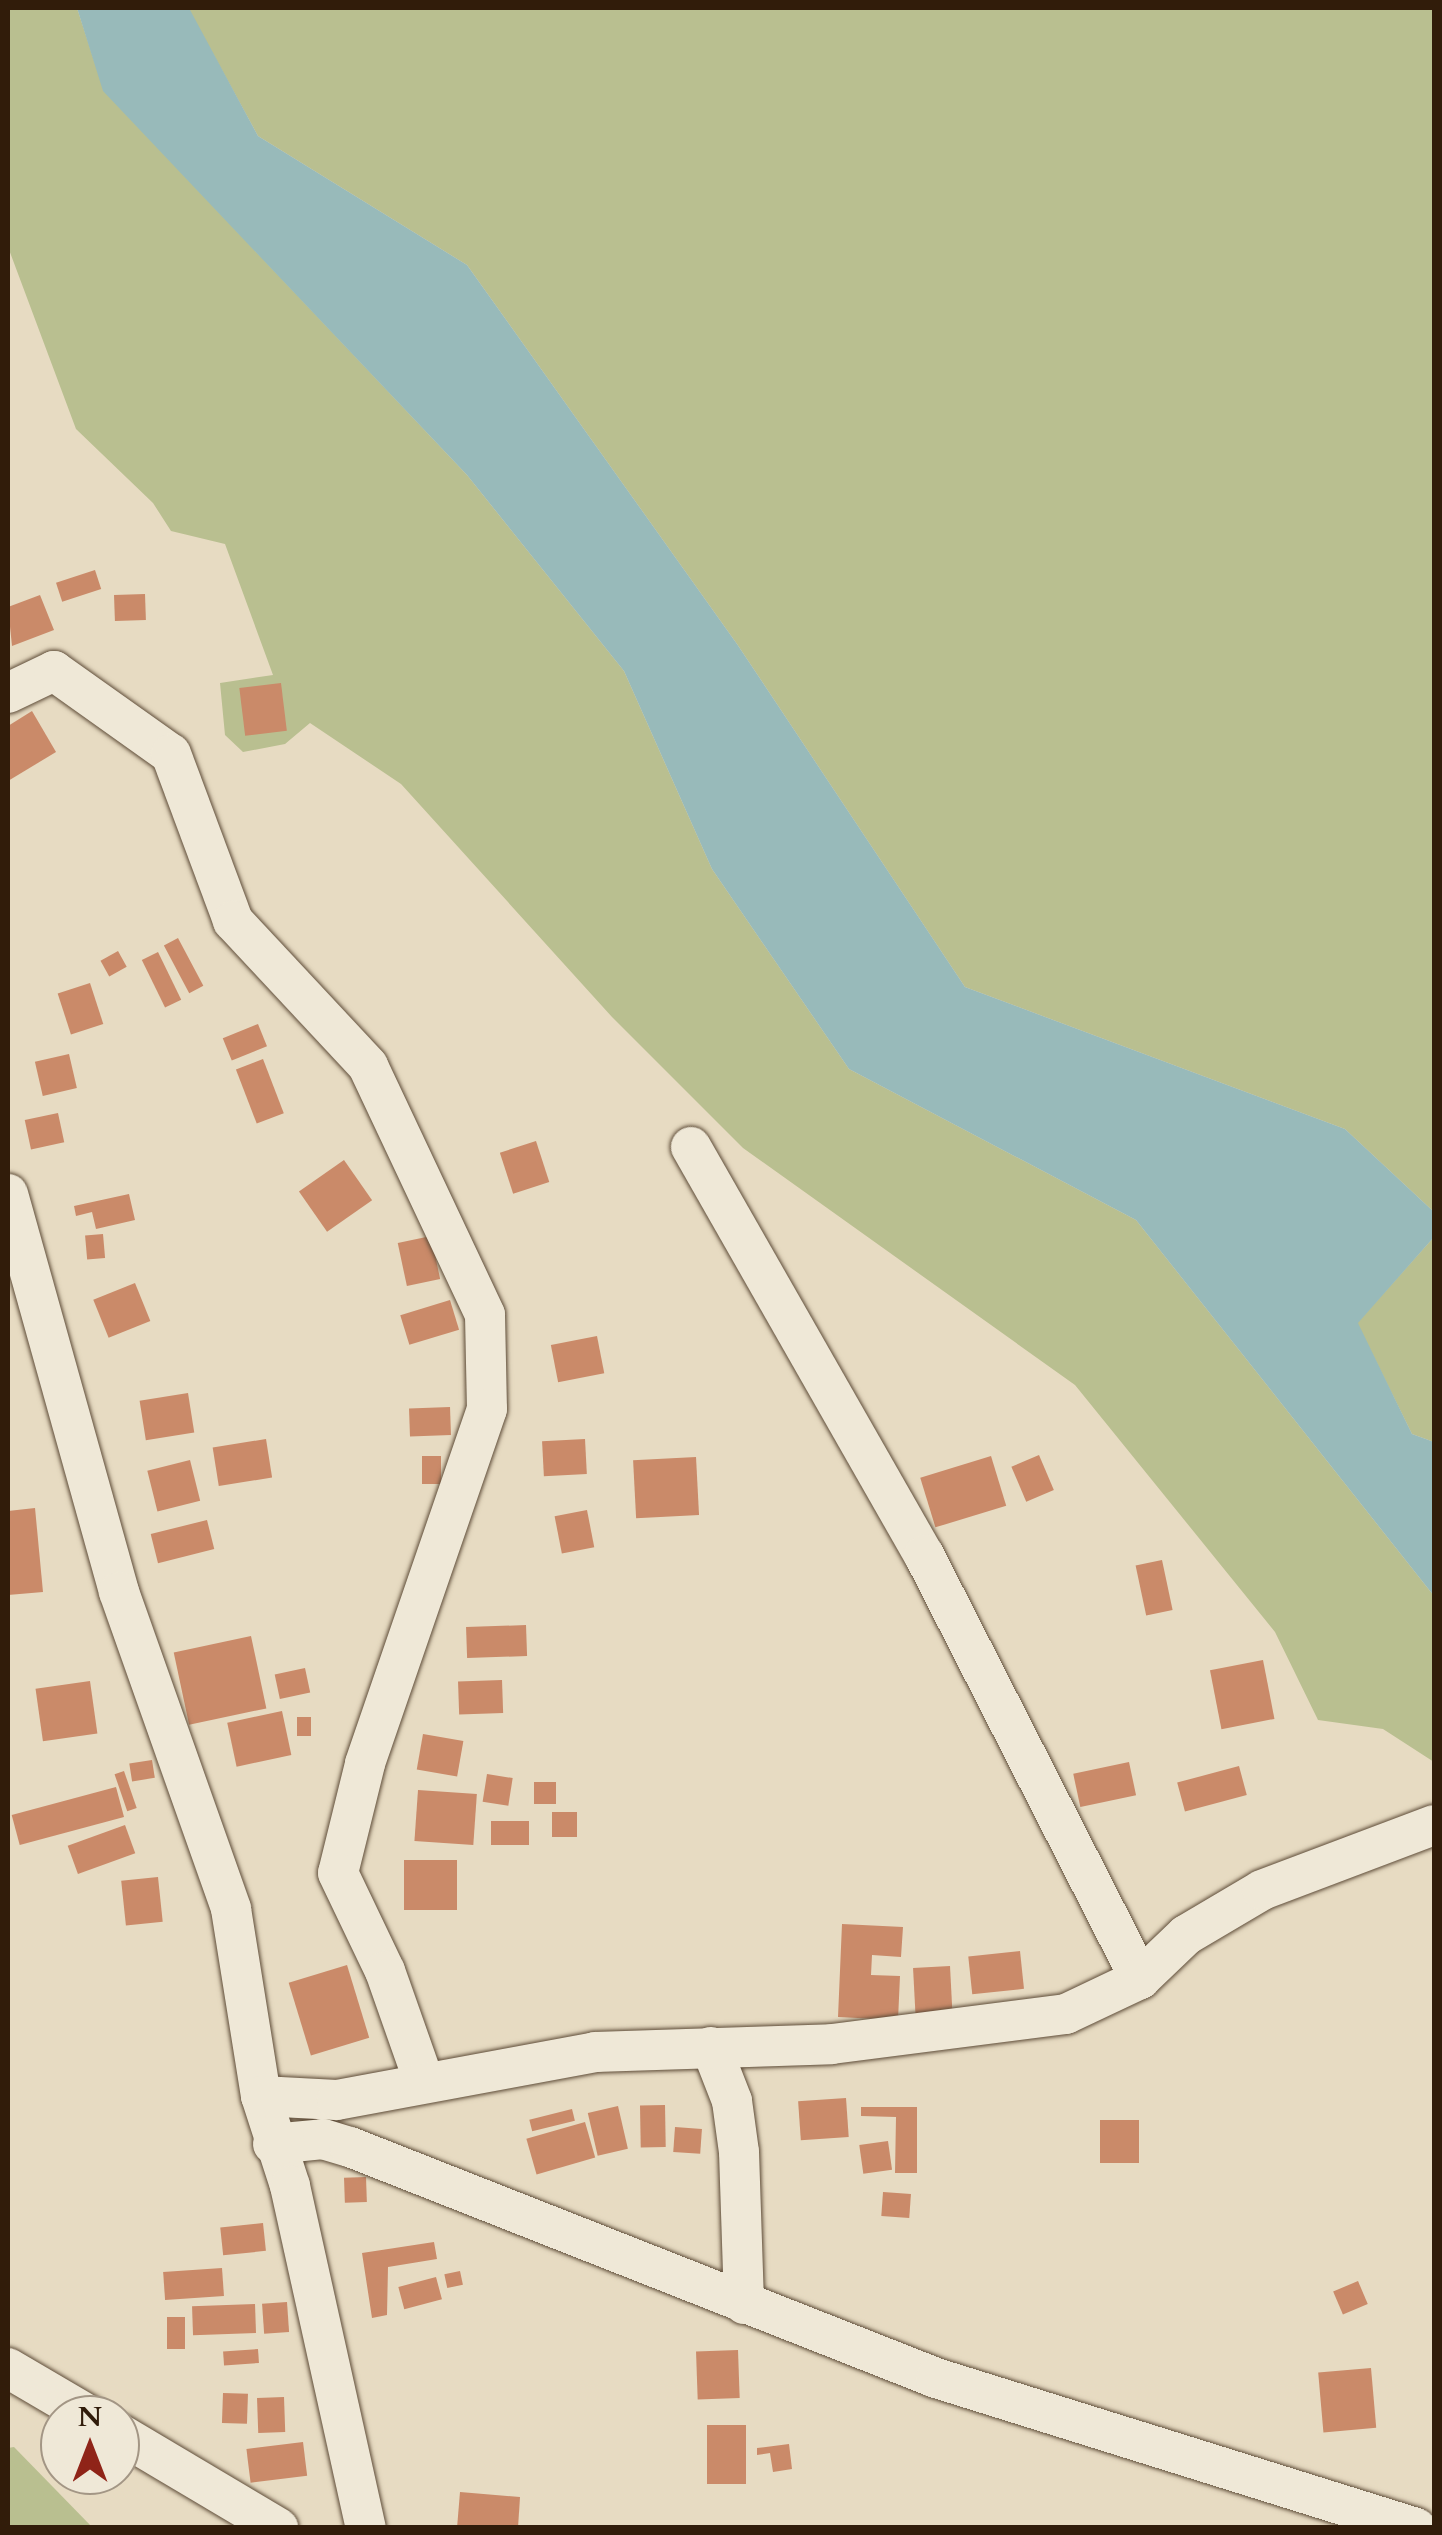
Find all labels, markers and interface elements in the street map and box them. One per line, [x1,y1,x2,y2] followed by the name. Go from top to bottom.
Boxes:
[40,2395,140,2495] north arrow
[78,2398,102,2436] text: N

